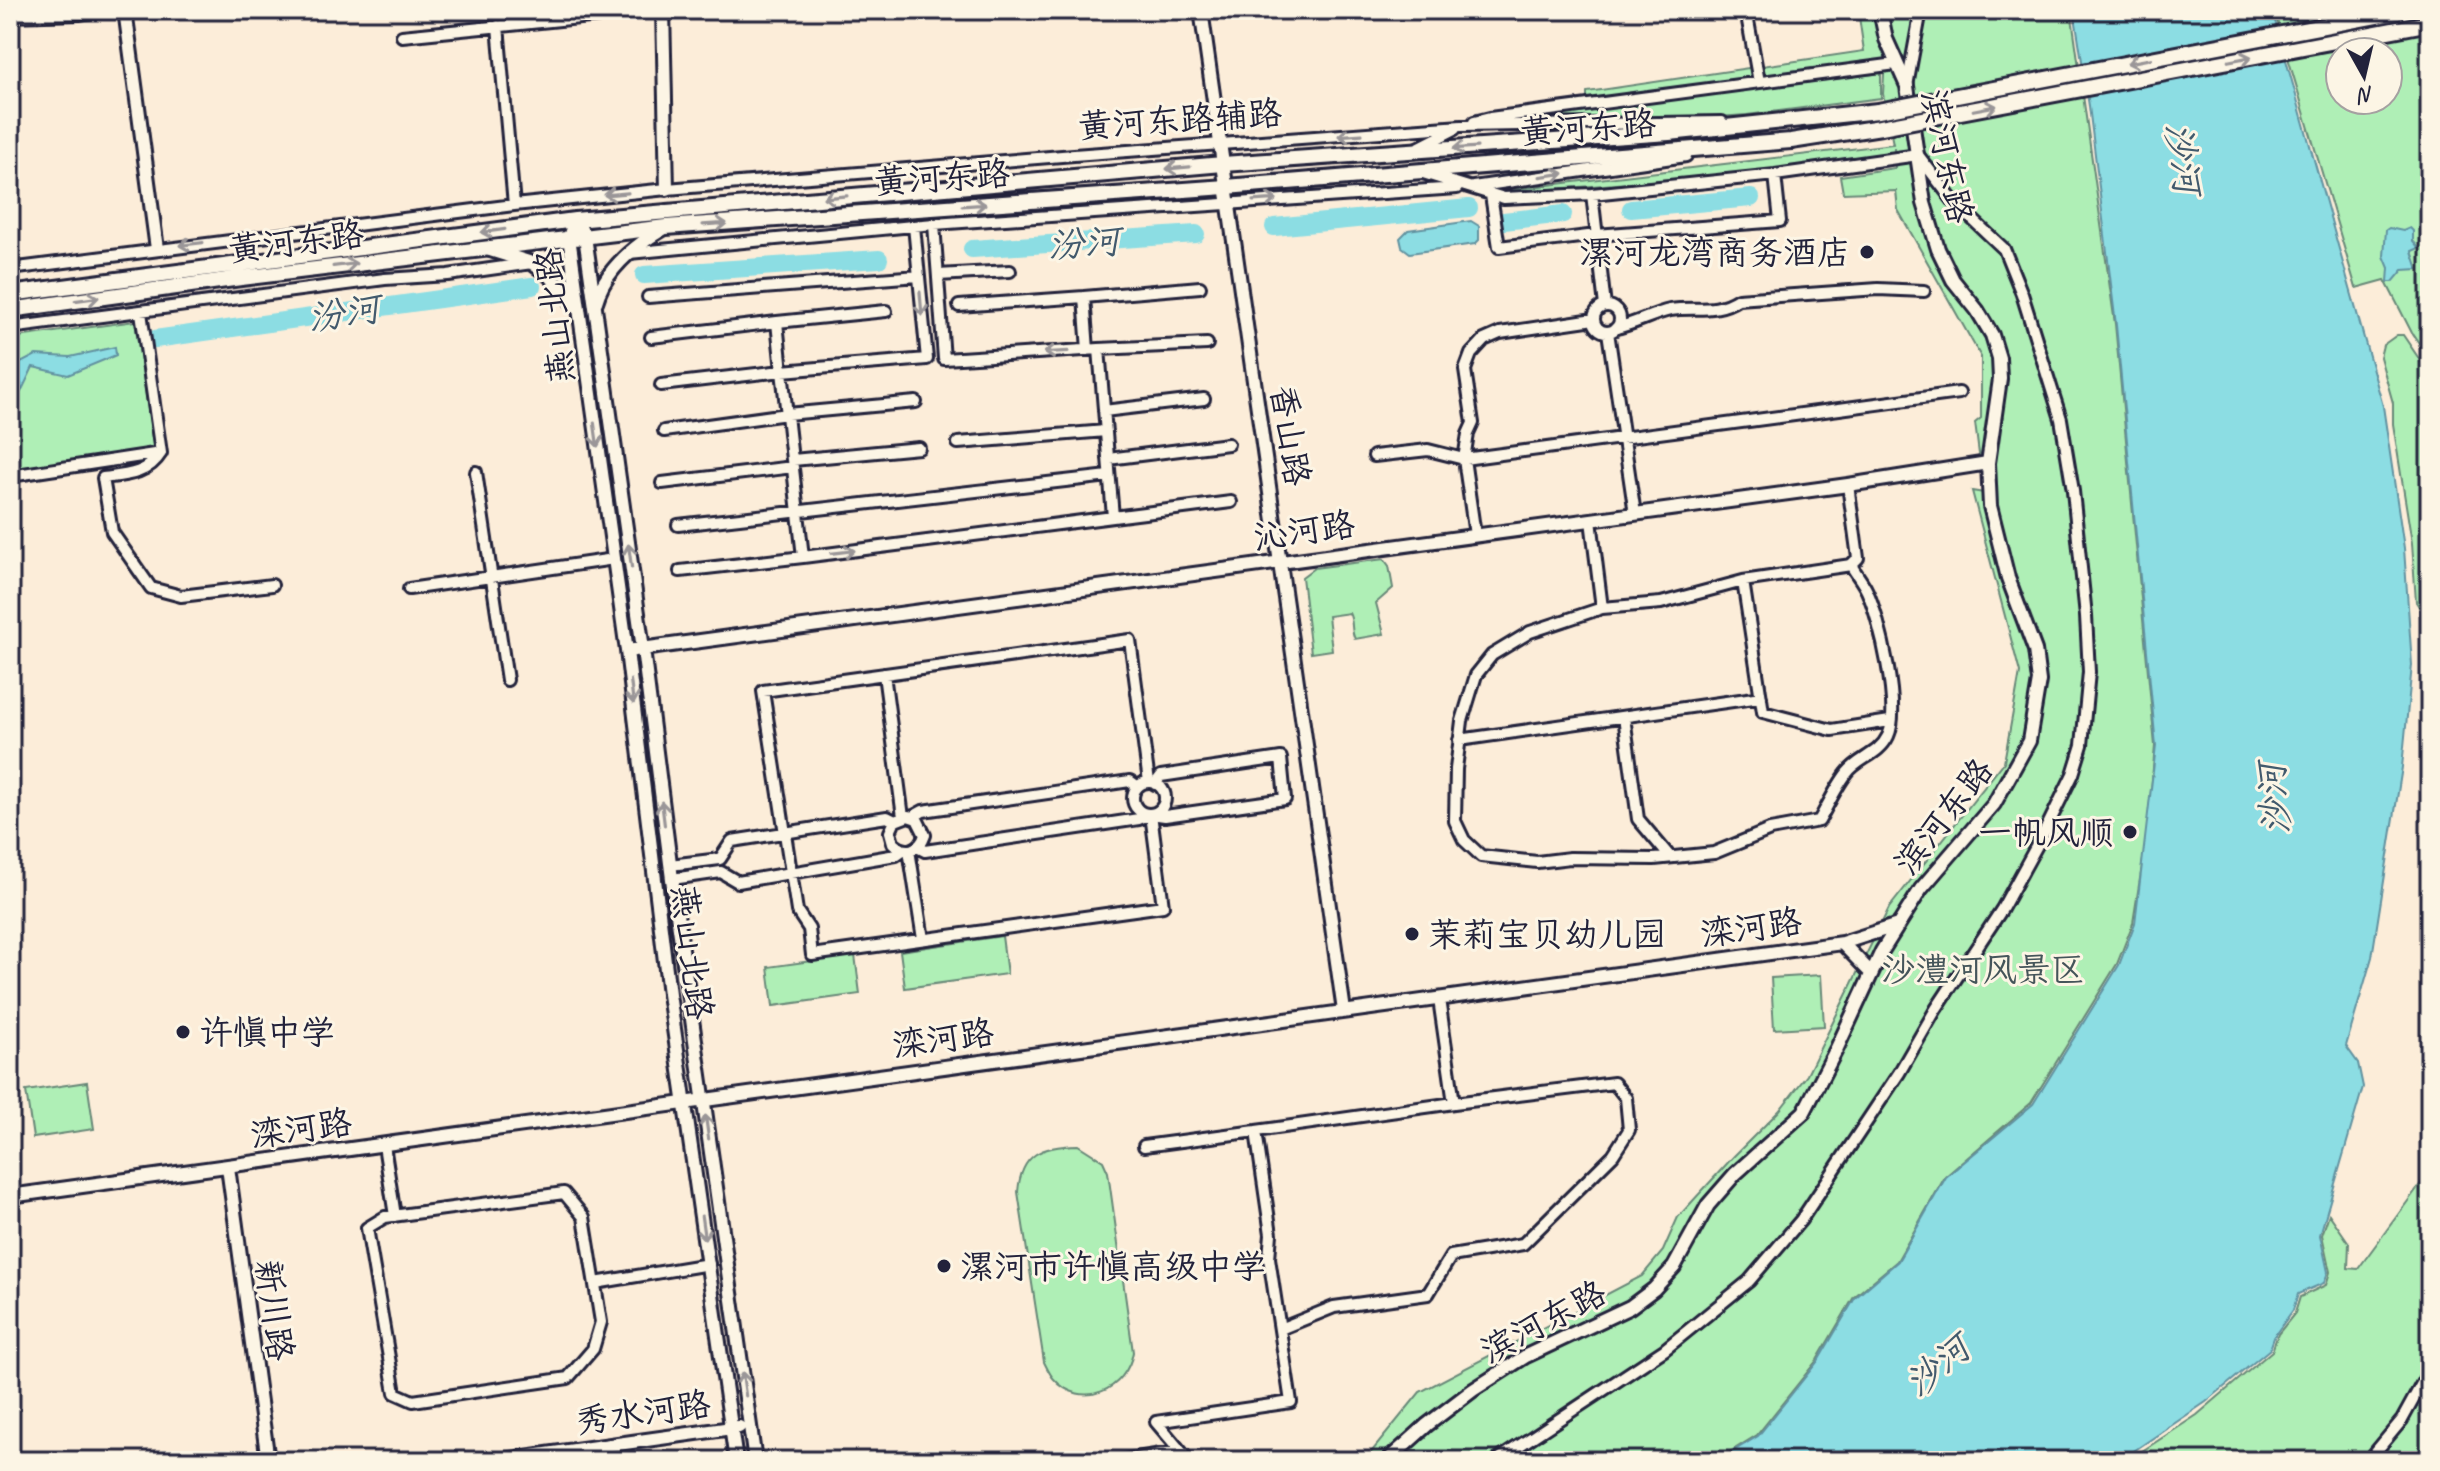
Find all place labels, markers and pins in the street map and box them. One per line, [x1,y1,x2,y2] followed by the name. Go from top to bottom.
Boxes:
[1579,231,1851,274] place label: 漯河龙湾商务酒店
[1858,243,1876,261] marker: 漯河龙湾商务酒店
[1978,811,2114,854] place label: 一帆风顺
[2121,823,2139,841] marker: 一帆风顺
[1428,913,1666,956] place label: 茉莉宝贝幼儿园
[1403,925,1421,943] marker: 茉莉宝贝幼儿园
[199,1011,335,1054] place label: 许慎中学
[174,1023,192,1041] marker: 许慎中学
[960,1245,1266,1288] place label: 漯河市许慎高级中学
[935,1257,953,1275] marker: 漯河市许慎高级中学

